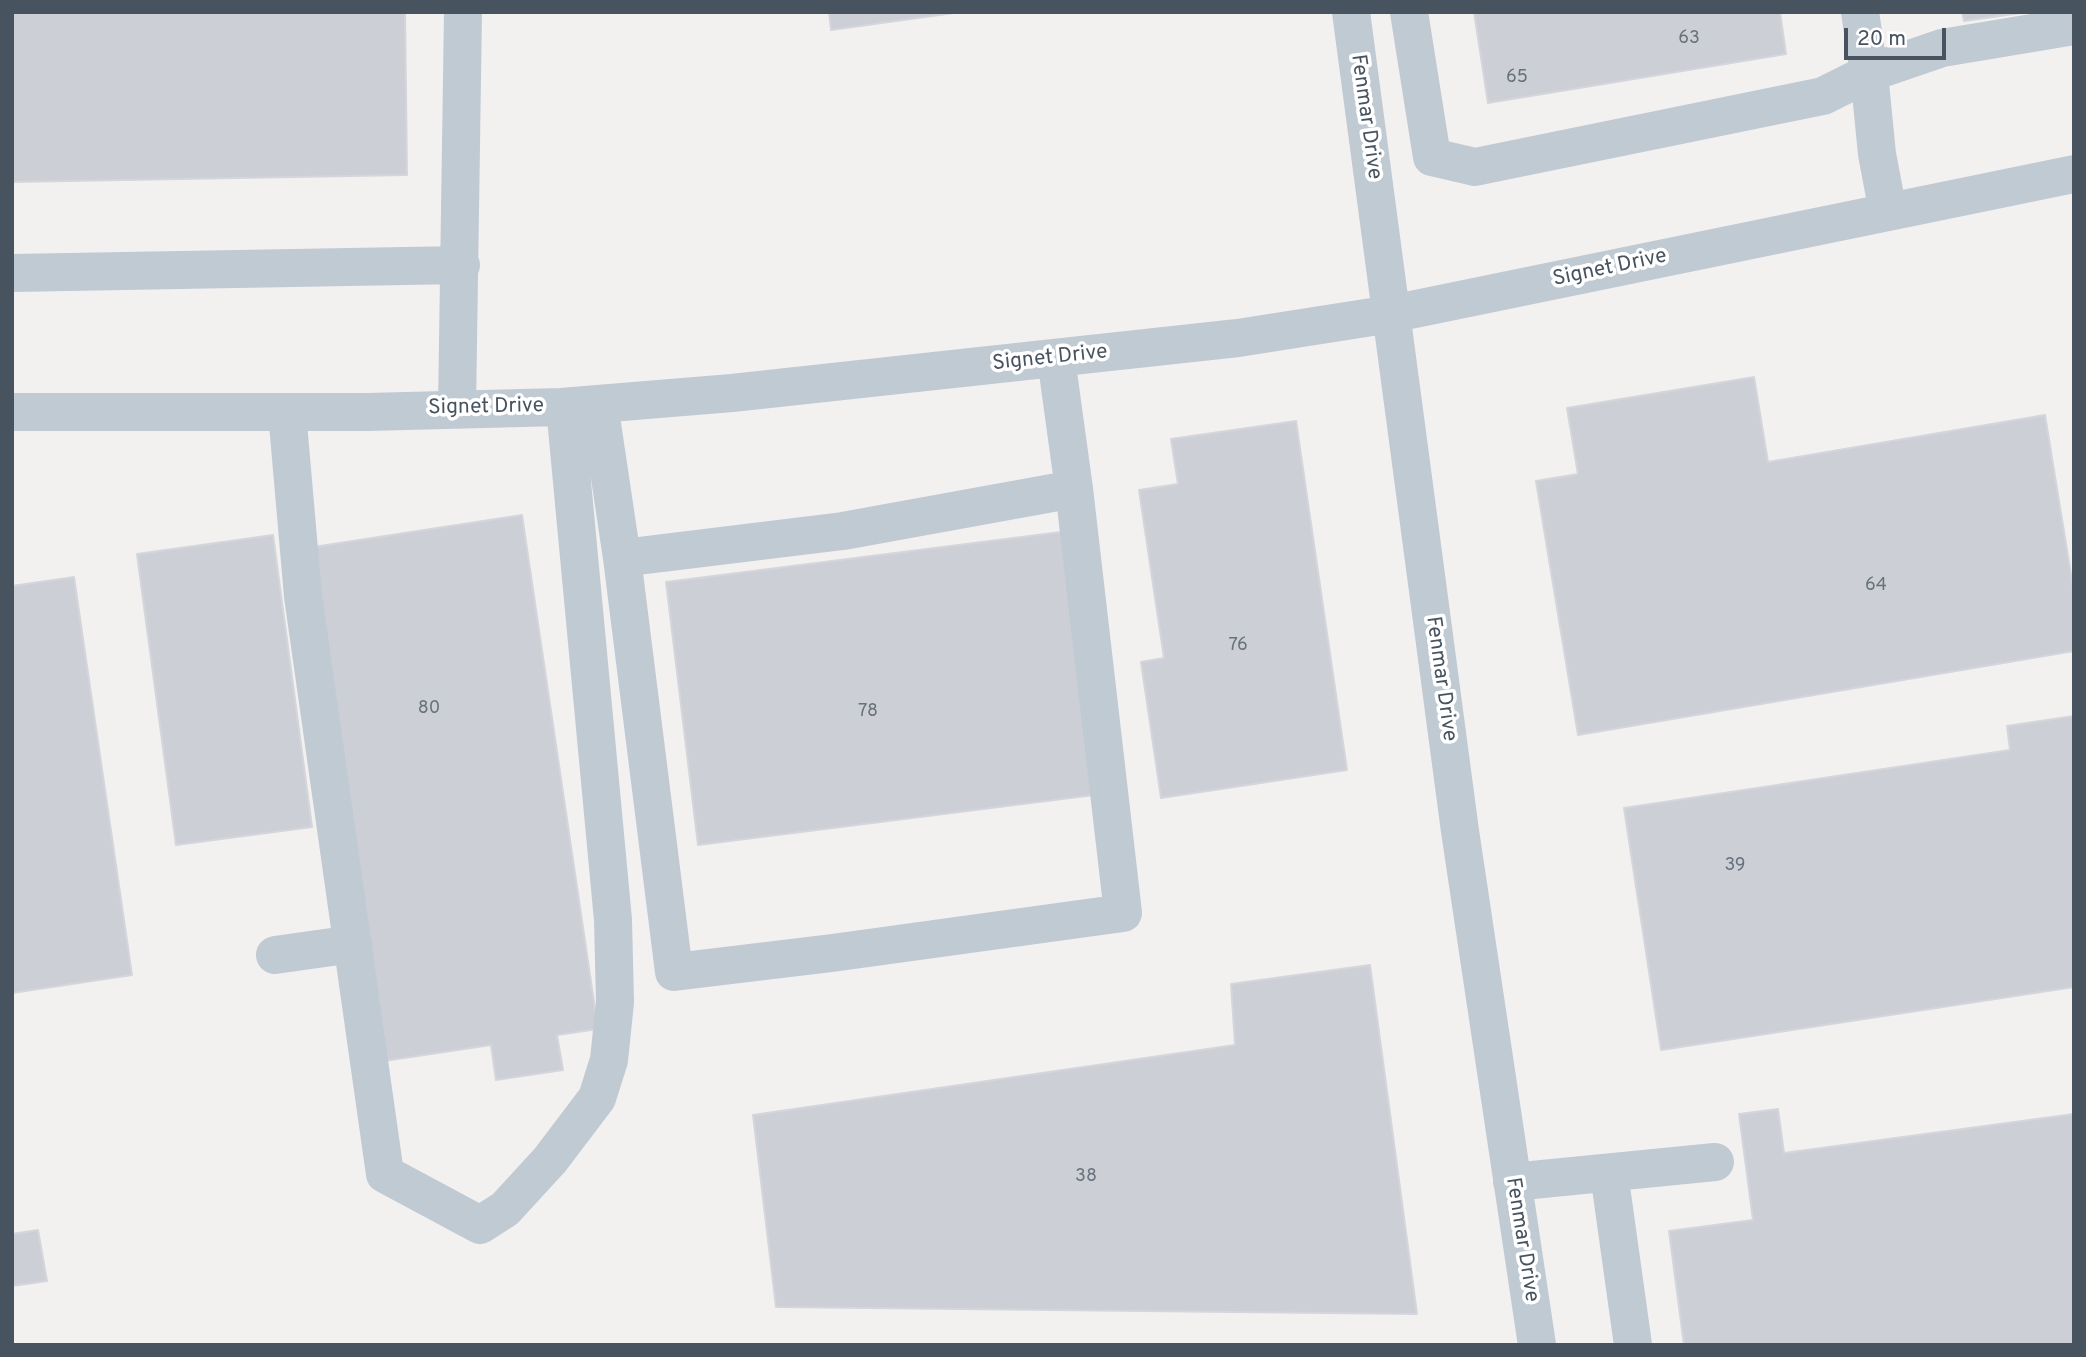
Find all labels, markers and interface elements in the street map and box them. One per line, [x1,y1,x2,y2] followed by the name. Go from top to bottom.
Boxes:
[1848,14,1950,58] scale bar
[1857,26,1906,53] text: 20 m
[1678,28,1700,50] house number: 63
[1344,53,1386,181] street label: Fenmar Drive
[1506,67,1528,89] house number: 65
[1551,245,1669,293] street label: Signet Drive
[991,340,1109,378] street label: Signet Drive
[428,394,544,422] street label: Signet Drive
[1865,575,1887,597] house number: 64
[1419,615,1461,743] street label: Fenmar Drive
[1228,635,1248,657] house number: 76
[418,698,440,720] house number: 80
[858,701,878,723] house number: 78
[1724,855,1746,877] house number: 39
[1075,1166,1097,1188] house number: 38
[1499,1176,1543,1304] street label: Fenmar Drive

